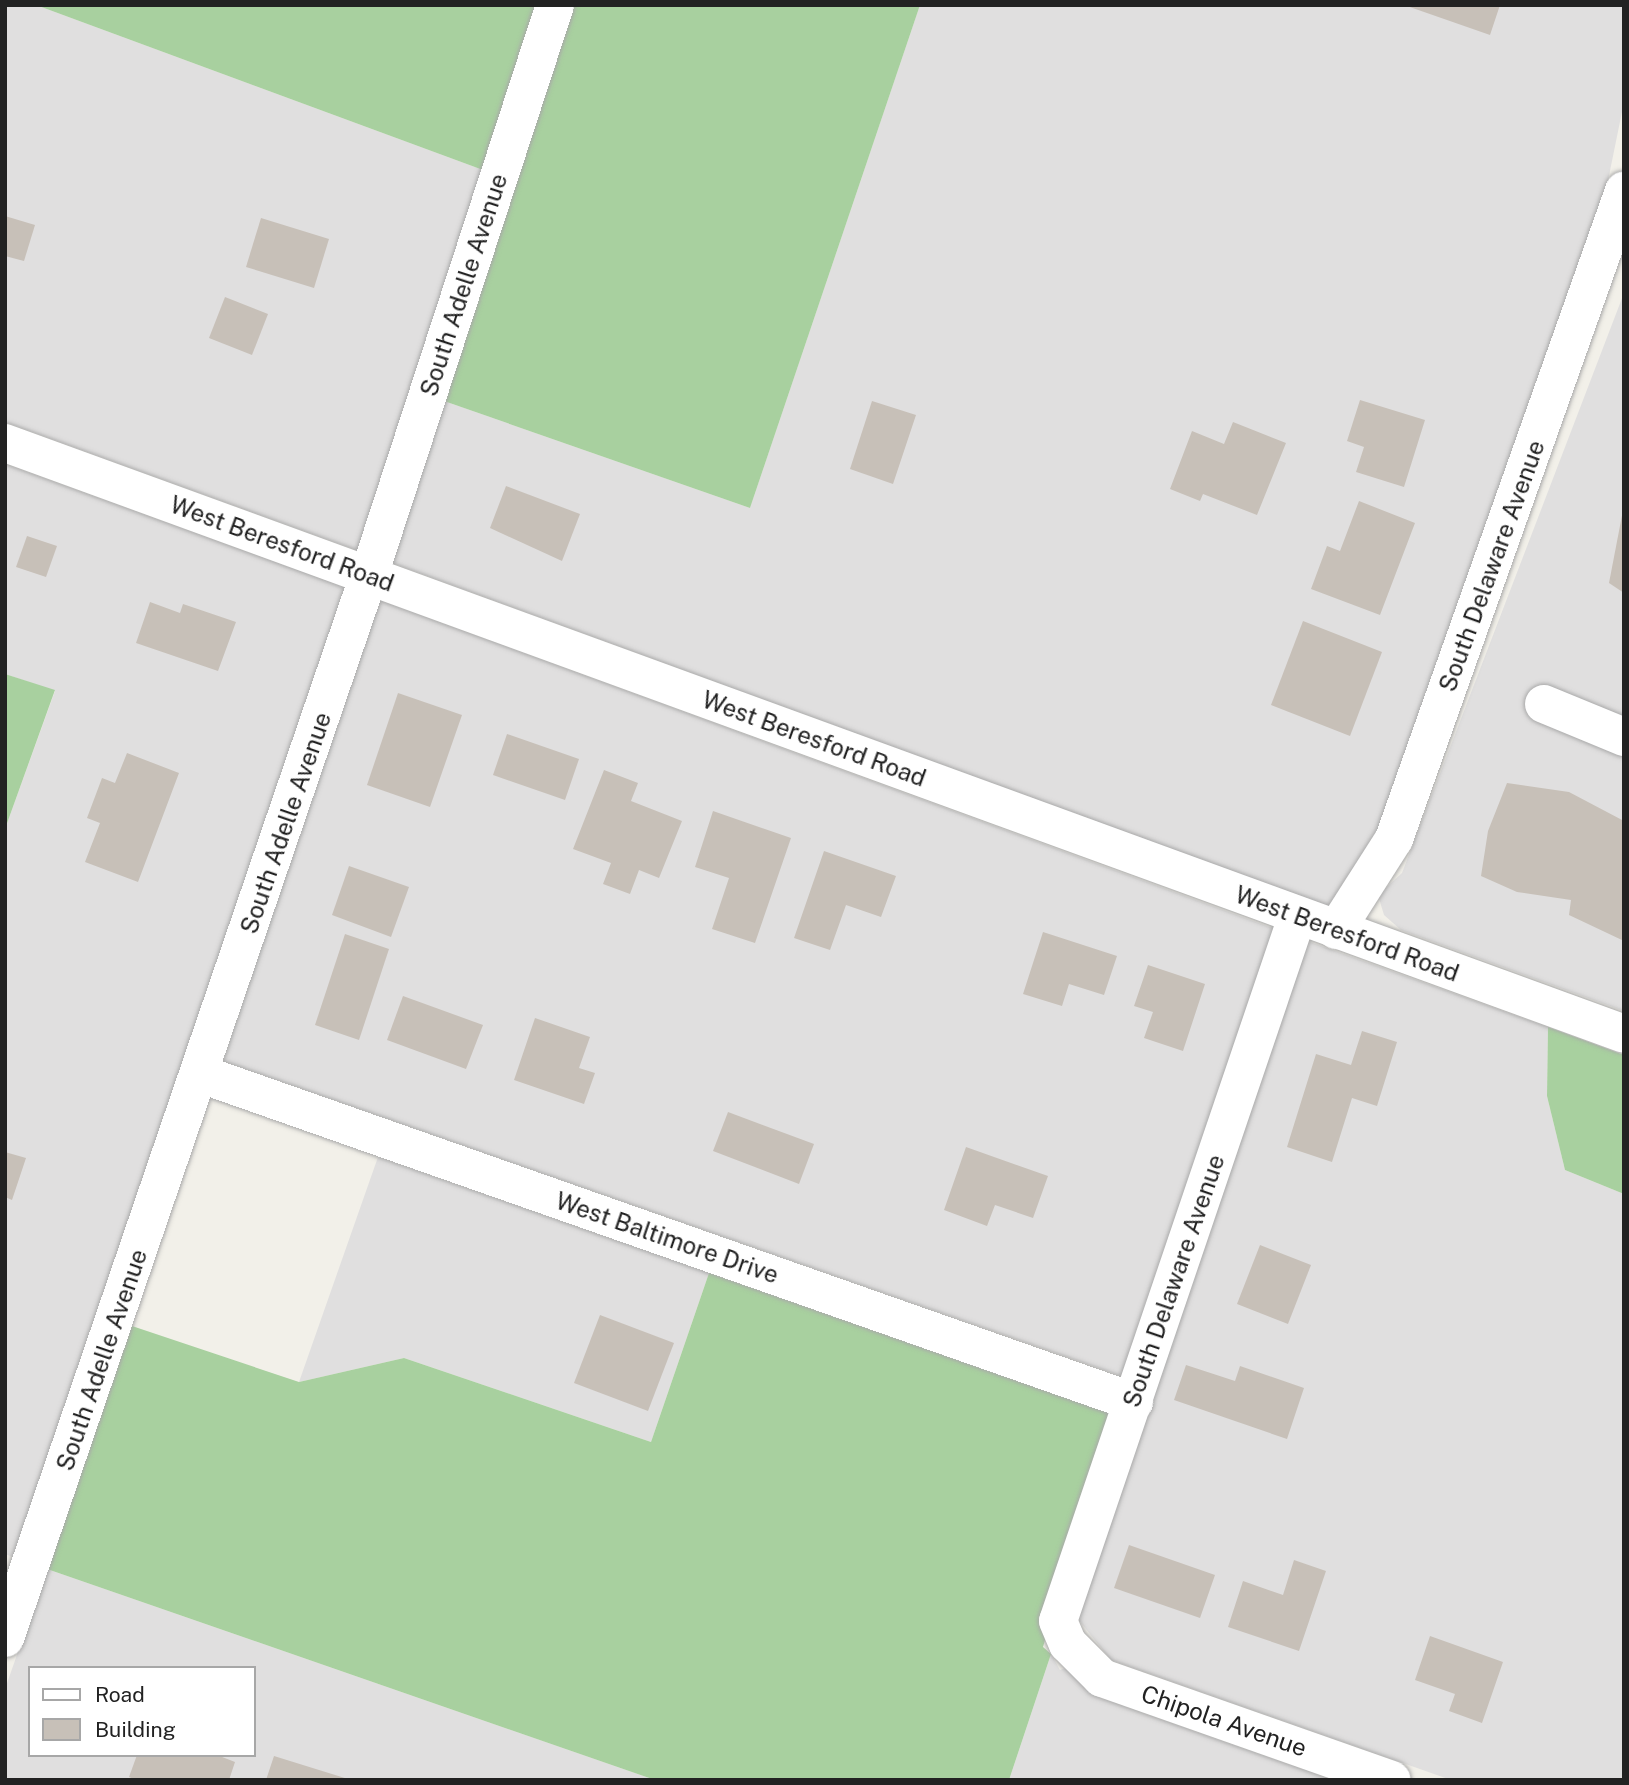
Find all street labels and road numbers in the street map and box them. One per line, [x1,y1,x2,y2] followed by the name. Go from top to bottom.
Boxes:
[414,170,514,400] street label: South Adelle Avenue
[1433,436,1551,696] street label: South Delaware Avenue
[166,490,398,598] street label: West Beresford Road
[698,685,930,793] street label: West Beresford Road
[235,708,337,938] street label: South Adelle Avenue
[1231,880,1463,988] street label: West Beresford Road
[1117,1151,1231,1411] street label: South Delaware Avenue
[552,1186,782,1290] street label: West Baltimore Drive
[51,1245,153,1475] street label: South Adelle Avenue
[1138,1679,1310,1763] street label: Chipola Avenue

